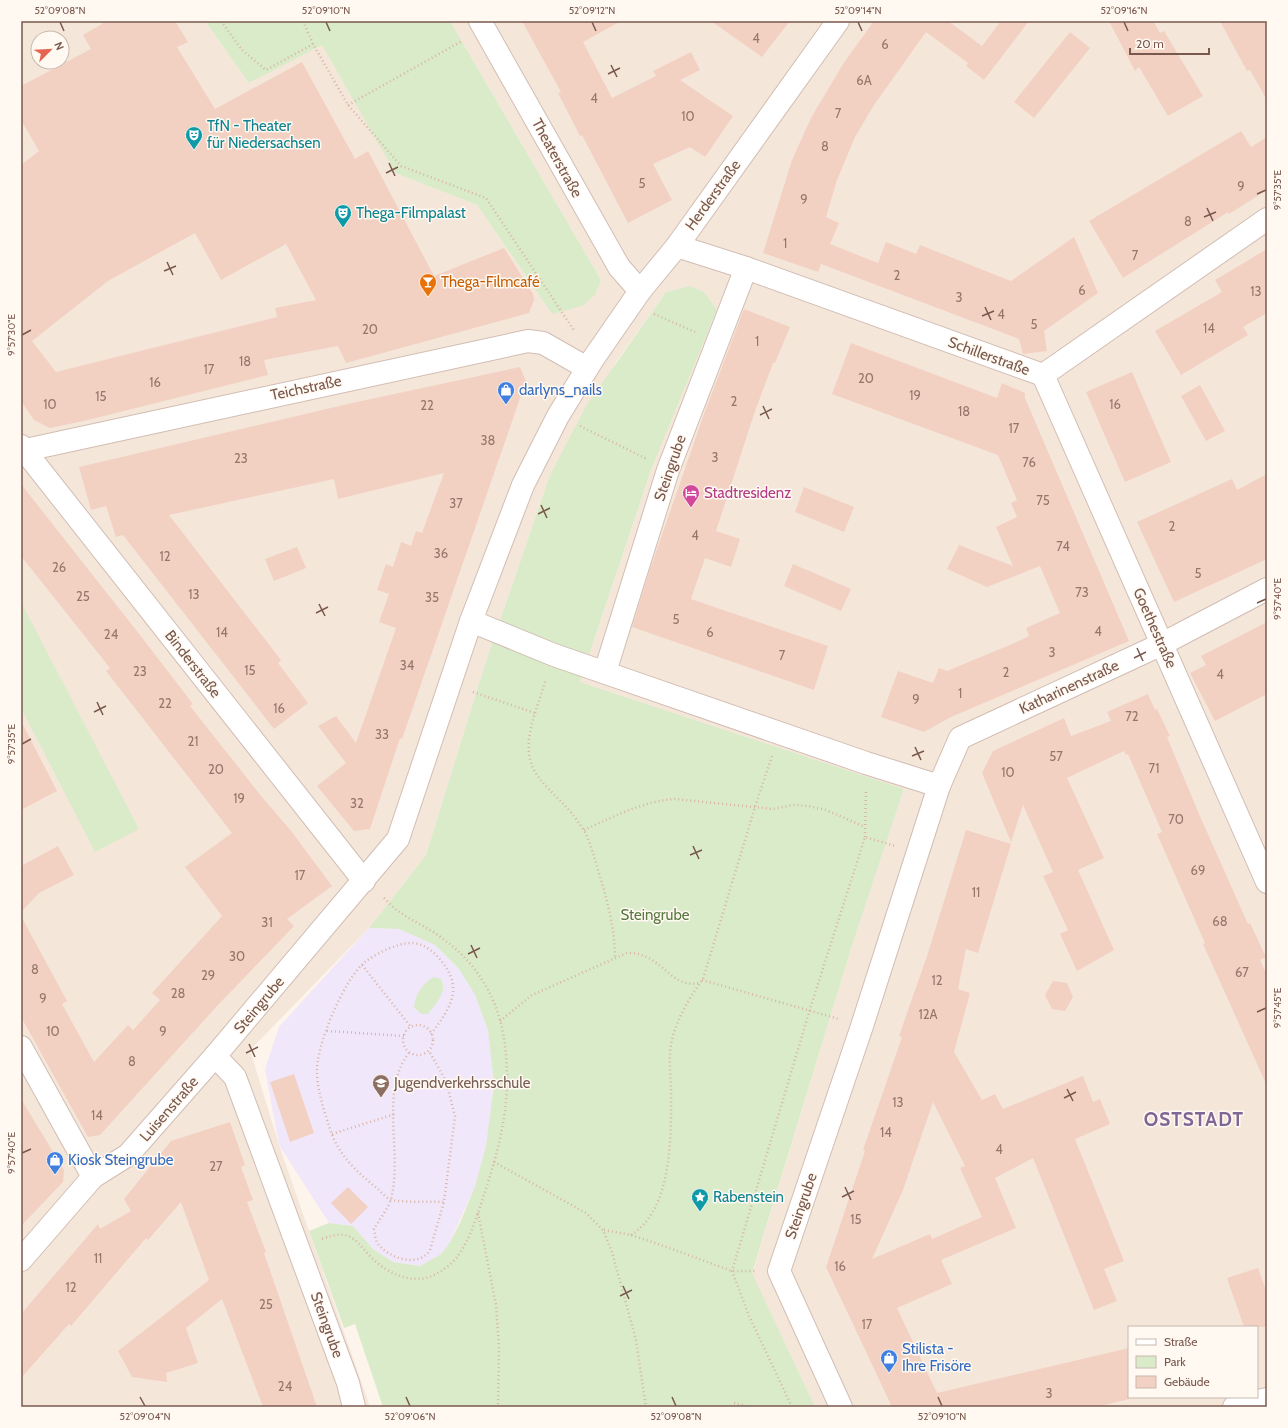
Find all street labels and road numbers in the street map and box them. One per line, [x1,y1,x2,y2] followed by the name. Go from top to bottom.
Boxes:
[528,115,586,201] street label: Theaterstraße
[681,156,745,234] street label: Herderstraße
[946,333,1033,379] street label: Schillerstraße
[269,372,343,404] street label: Teichstraße
[650,432,690,503] street label: Steingrube
[1129,585,1181,671] street label: Goethestraße
[161,627,225,702] street label: Binderstraße
[1016,656,1122,718] street label: Katharinenstraße
[230,973,288,1037] street label: Steingrube
[136,1073,202,1145] street label: Luisenstraße
[781,1170,821,1241] street label: Steingrube
[307,1290,347,1361] street label: Steingrube

